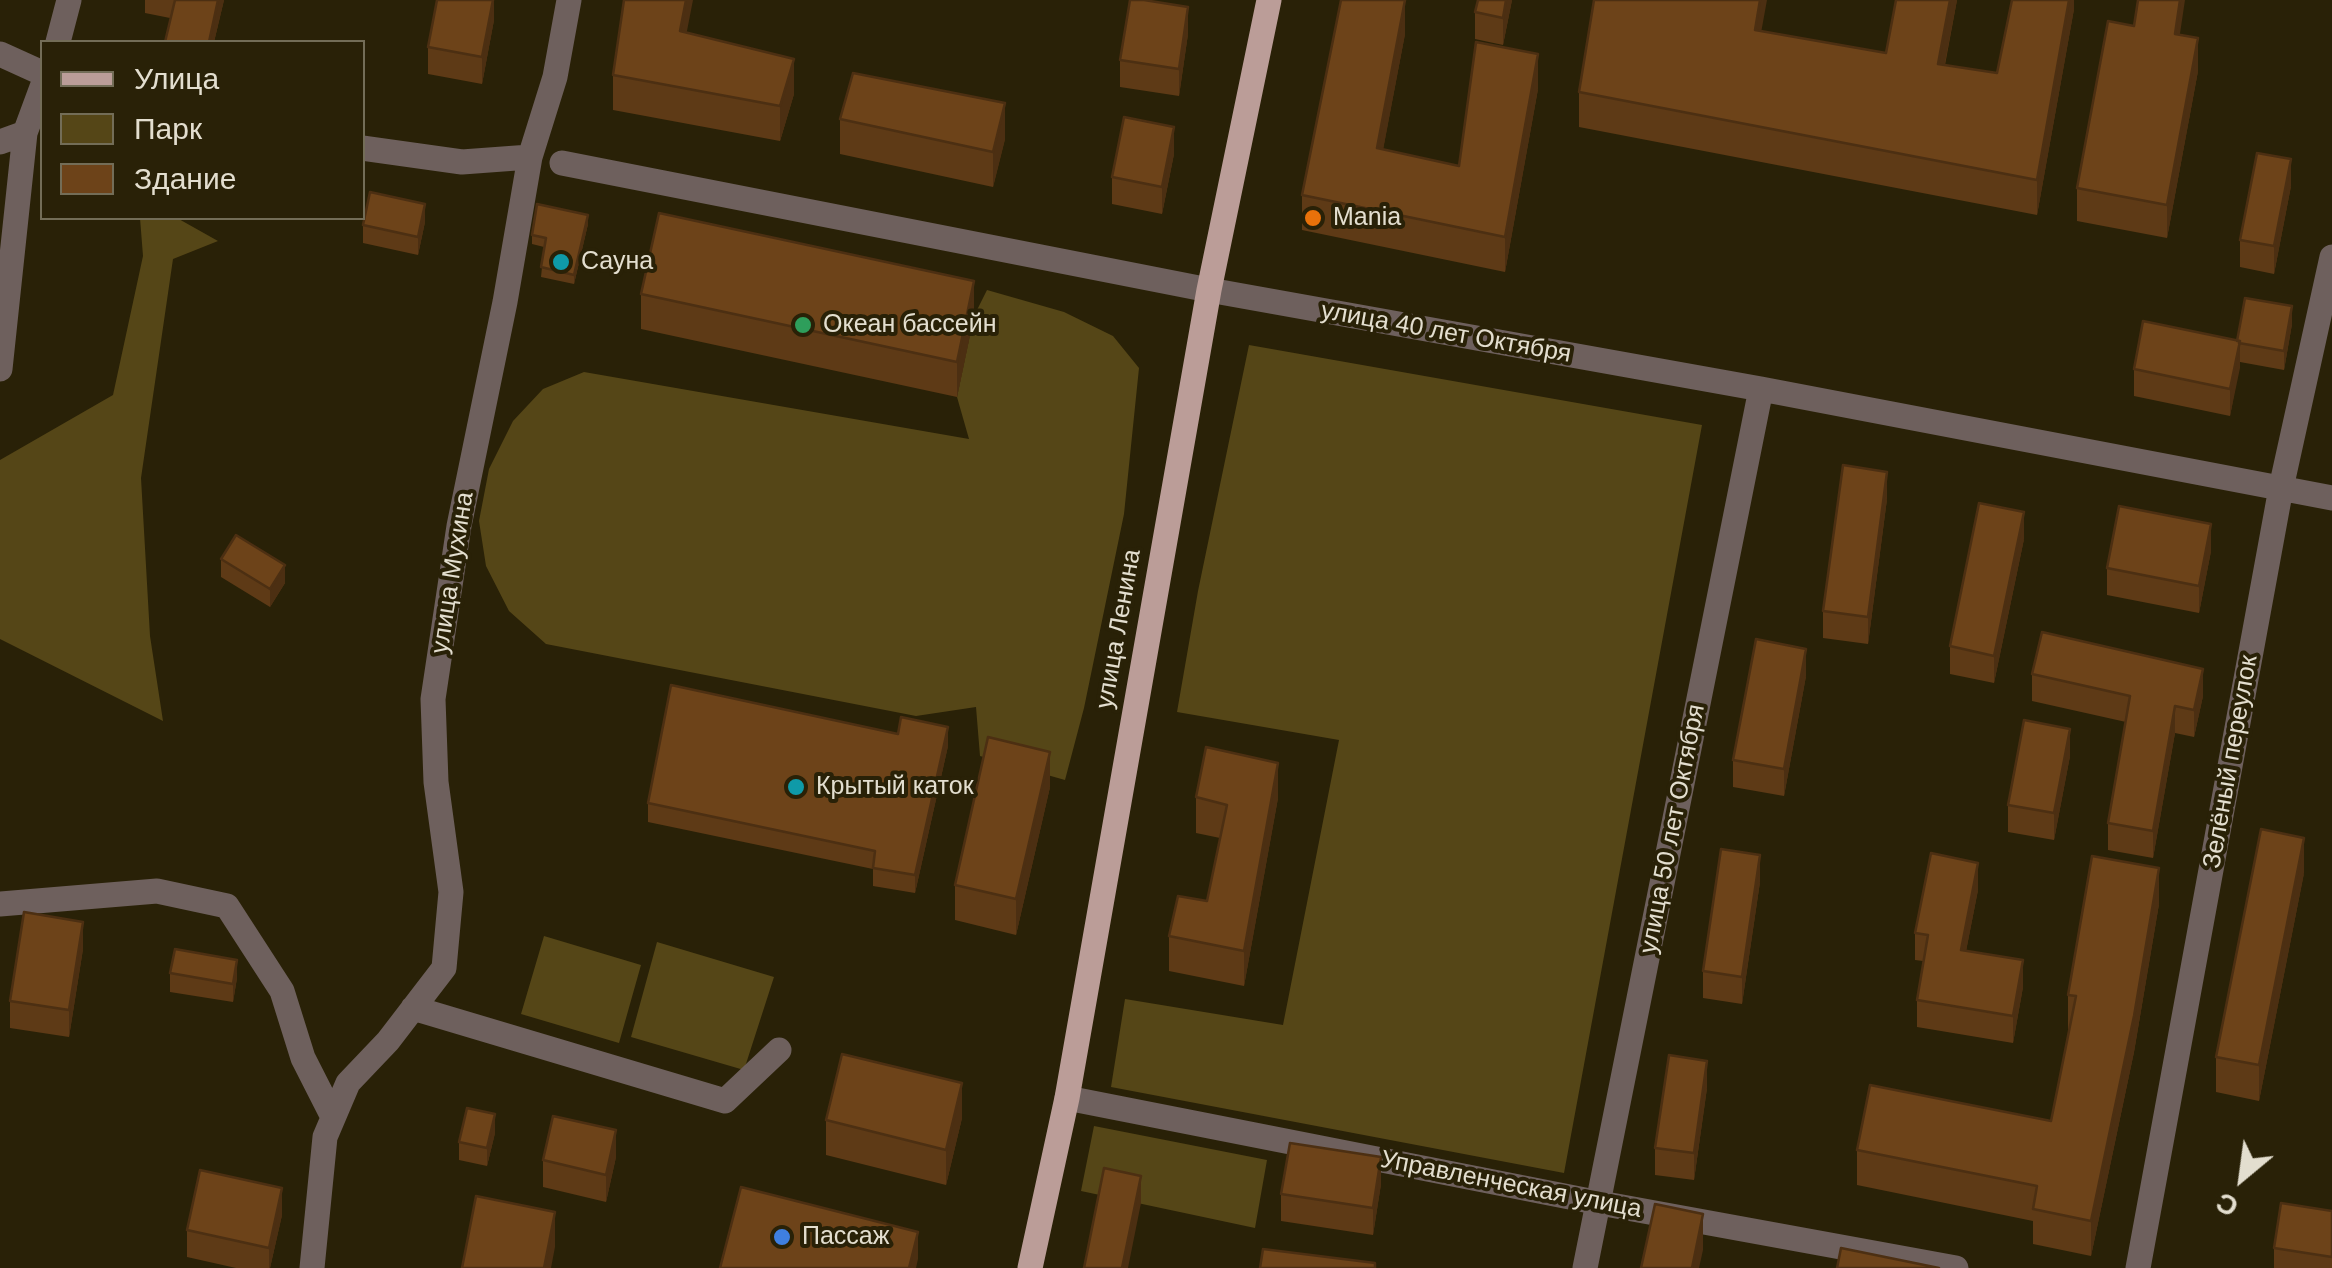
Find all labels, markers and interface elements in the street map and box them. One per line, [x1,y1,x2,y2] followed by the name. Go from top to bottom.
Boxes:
[40,40,365,220] legend
[134,62,219,95] text: Улица
[134,112,202,145] text: Парк
[134,162,236,195] text: Здание
[1333,203,1401,233] place label: Mania
[1302,207,1324,229] marker: Mania
[581,247,653,277] place label: Сауна
[550,251,572,273] marker: Сауна
[1319,296,1573,370] street label: улица 40 лет Октября
[823,310,997,340] place label: Океан бассейн
[792,314,814,336] marker: Океан бассейн
[425,490,481,656] street label: улица Мухина
[1090,547,1148,711] street label: улица Ленина
[2197,653,2265,871] street label: Зелёный переулок
[1634,702,1712,956] street label: улица 50 лет Октября
[816,772,974,802] place label: Крытый каток
[785,776,807,798] marker: Крытый каток
[2192,1128,2292,1228] north arrow
[1378,1145,1644,1225] street label: Управленческая улица
[2211,1186,2244,1223] text: С
[802,1222,890,1252] place label: Пассаж
[771,1226,793,1248] marker: Пассаж

